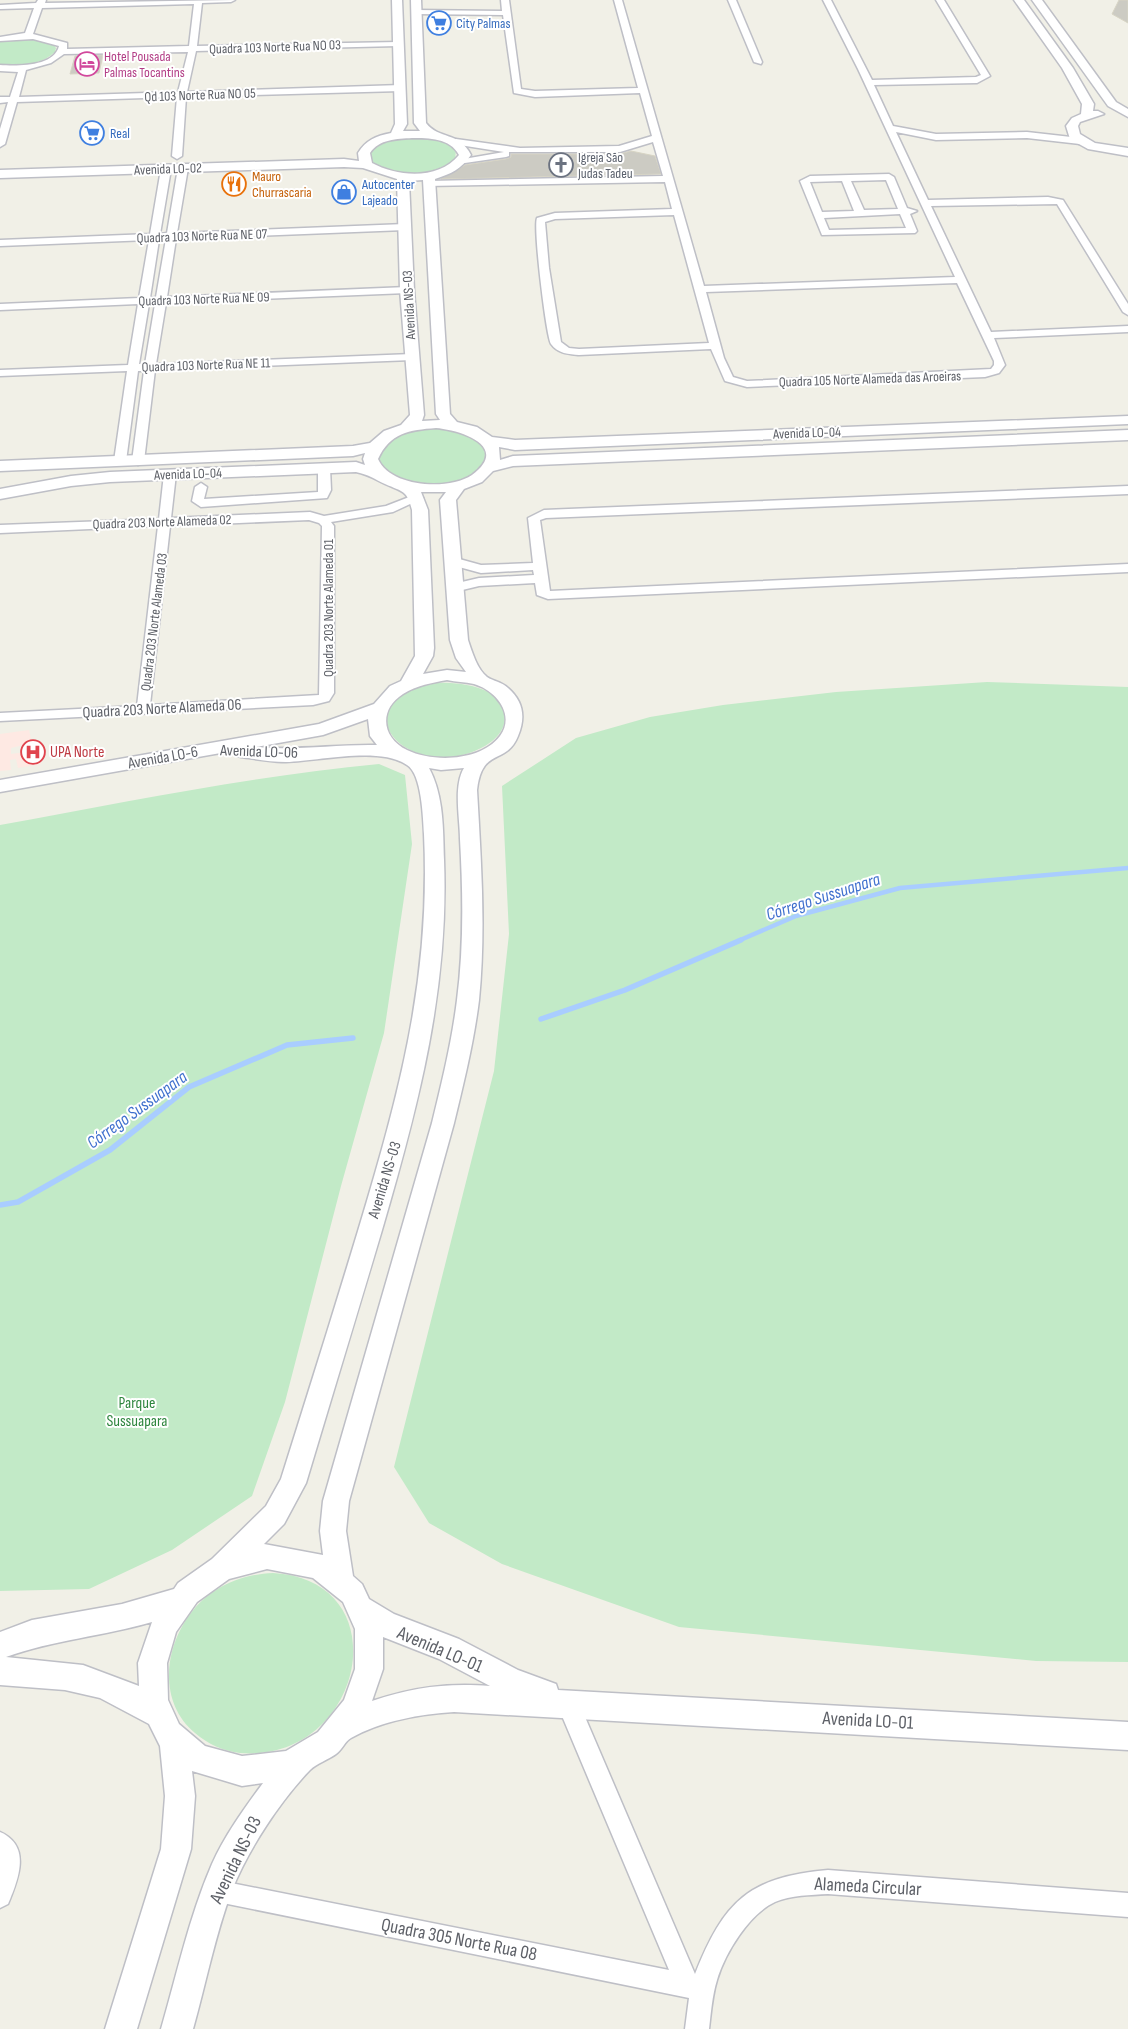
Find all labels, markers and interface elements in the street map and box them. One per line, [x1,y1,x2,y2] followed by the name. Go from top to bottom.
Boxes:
[426,10,452,36] supermarket icon: City Palmas
[456,15,510,32] place label: City Palmas
[209,36,341,58] street label: Quadra 103 Norte Rua NO 03
[104,48,185,81] place label: Hotel Pousada Palmas Tocantins
[74,51,100,77] hotel icon: Hotel Pousada Palmas Tocantins
[144,85,256,105] street label: Qd 103 Norte Rua NO 05
[79,120,105,146] supermarket icon: Real
[110,125,130,142] place label: Real
[577,149,633,182] place label: Igreja São Judas Tadeu
[548,152,574,178] church icon: Igreja São Judas Tadeu
[133,159,202,179] street label: Avenida LO-02
[252,168,312,201] place label: Mauro Churrascaria
[221,171,247,197] restaurant icon: Mauro Churrascaria
[361,176,415,209] place label: Autocenter Lajeado
[331,179,357,205] shop icon: Autocenter Lajeado
[136,225,268,247] street label: Quadra 103 Norte Rua NE 07
[399,270,419,341] street label: Avenida NS-03
[138,288,270,310] street label: Quadra 103 Norte Rua NE 09
[141,354,271,376] street label: Quadra 103 Norte Rua NE 11
[778,367,962,391] street label: Quadra 105 Norte Alameda das Aroeiras
[772,423,841,443] street label: Avenida LO-04
[153,464,222,484] street label: Avenida LO-04
[92,511,232,533] street label: Quadra 203 Norte Alameda 02
[320,539,337,677] street label: Quadra 203 Norte Alameda 01
[137,552,171,692] street label: Quadra 203 Norte Alameda 03
[82,695,242,723] street label: Quadra 203 Norte Alameda 06
[20,739,46,765] hospital icon: UPA Norte
[219,741,298,763] street label: Avenida LO-06
[126,742,200,774] street label: Avenida LO-6
[50,743,104,762] place label: UPA Norte
[763,868,883,925] water label: Córrego Sussuapara
[83,1066,192,1153] water label: Córrego Sussuapara
[364,1139,406,1222] street label: Avenida NS-03
[107,1394,167,1431] park label: Parque Sussuapara
[393,1621,487,1678] street label: Avenida LO-01
[821,1707,914,1735] street label: Avenida LO-01
[205,1813,267,1908] street label: Avenida NS-03
[813,1873,923,1901] street label: Alameda Circular
[379,1914,539,1966] street label: Quadra 305 Norte Rua 08

